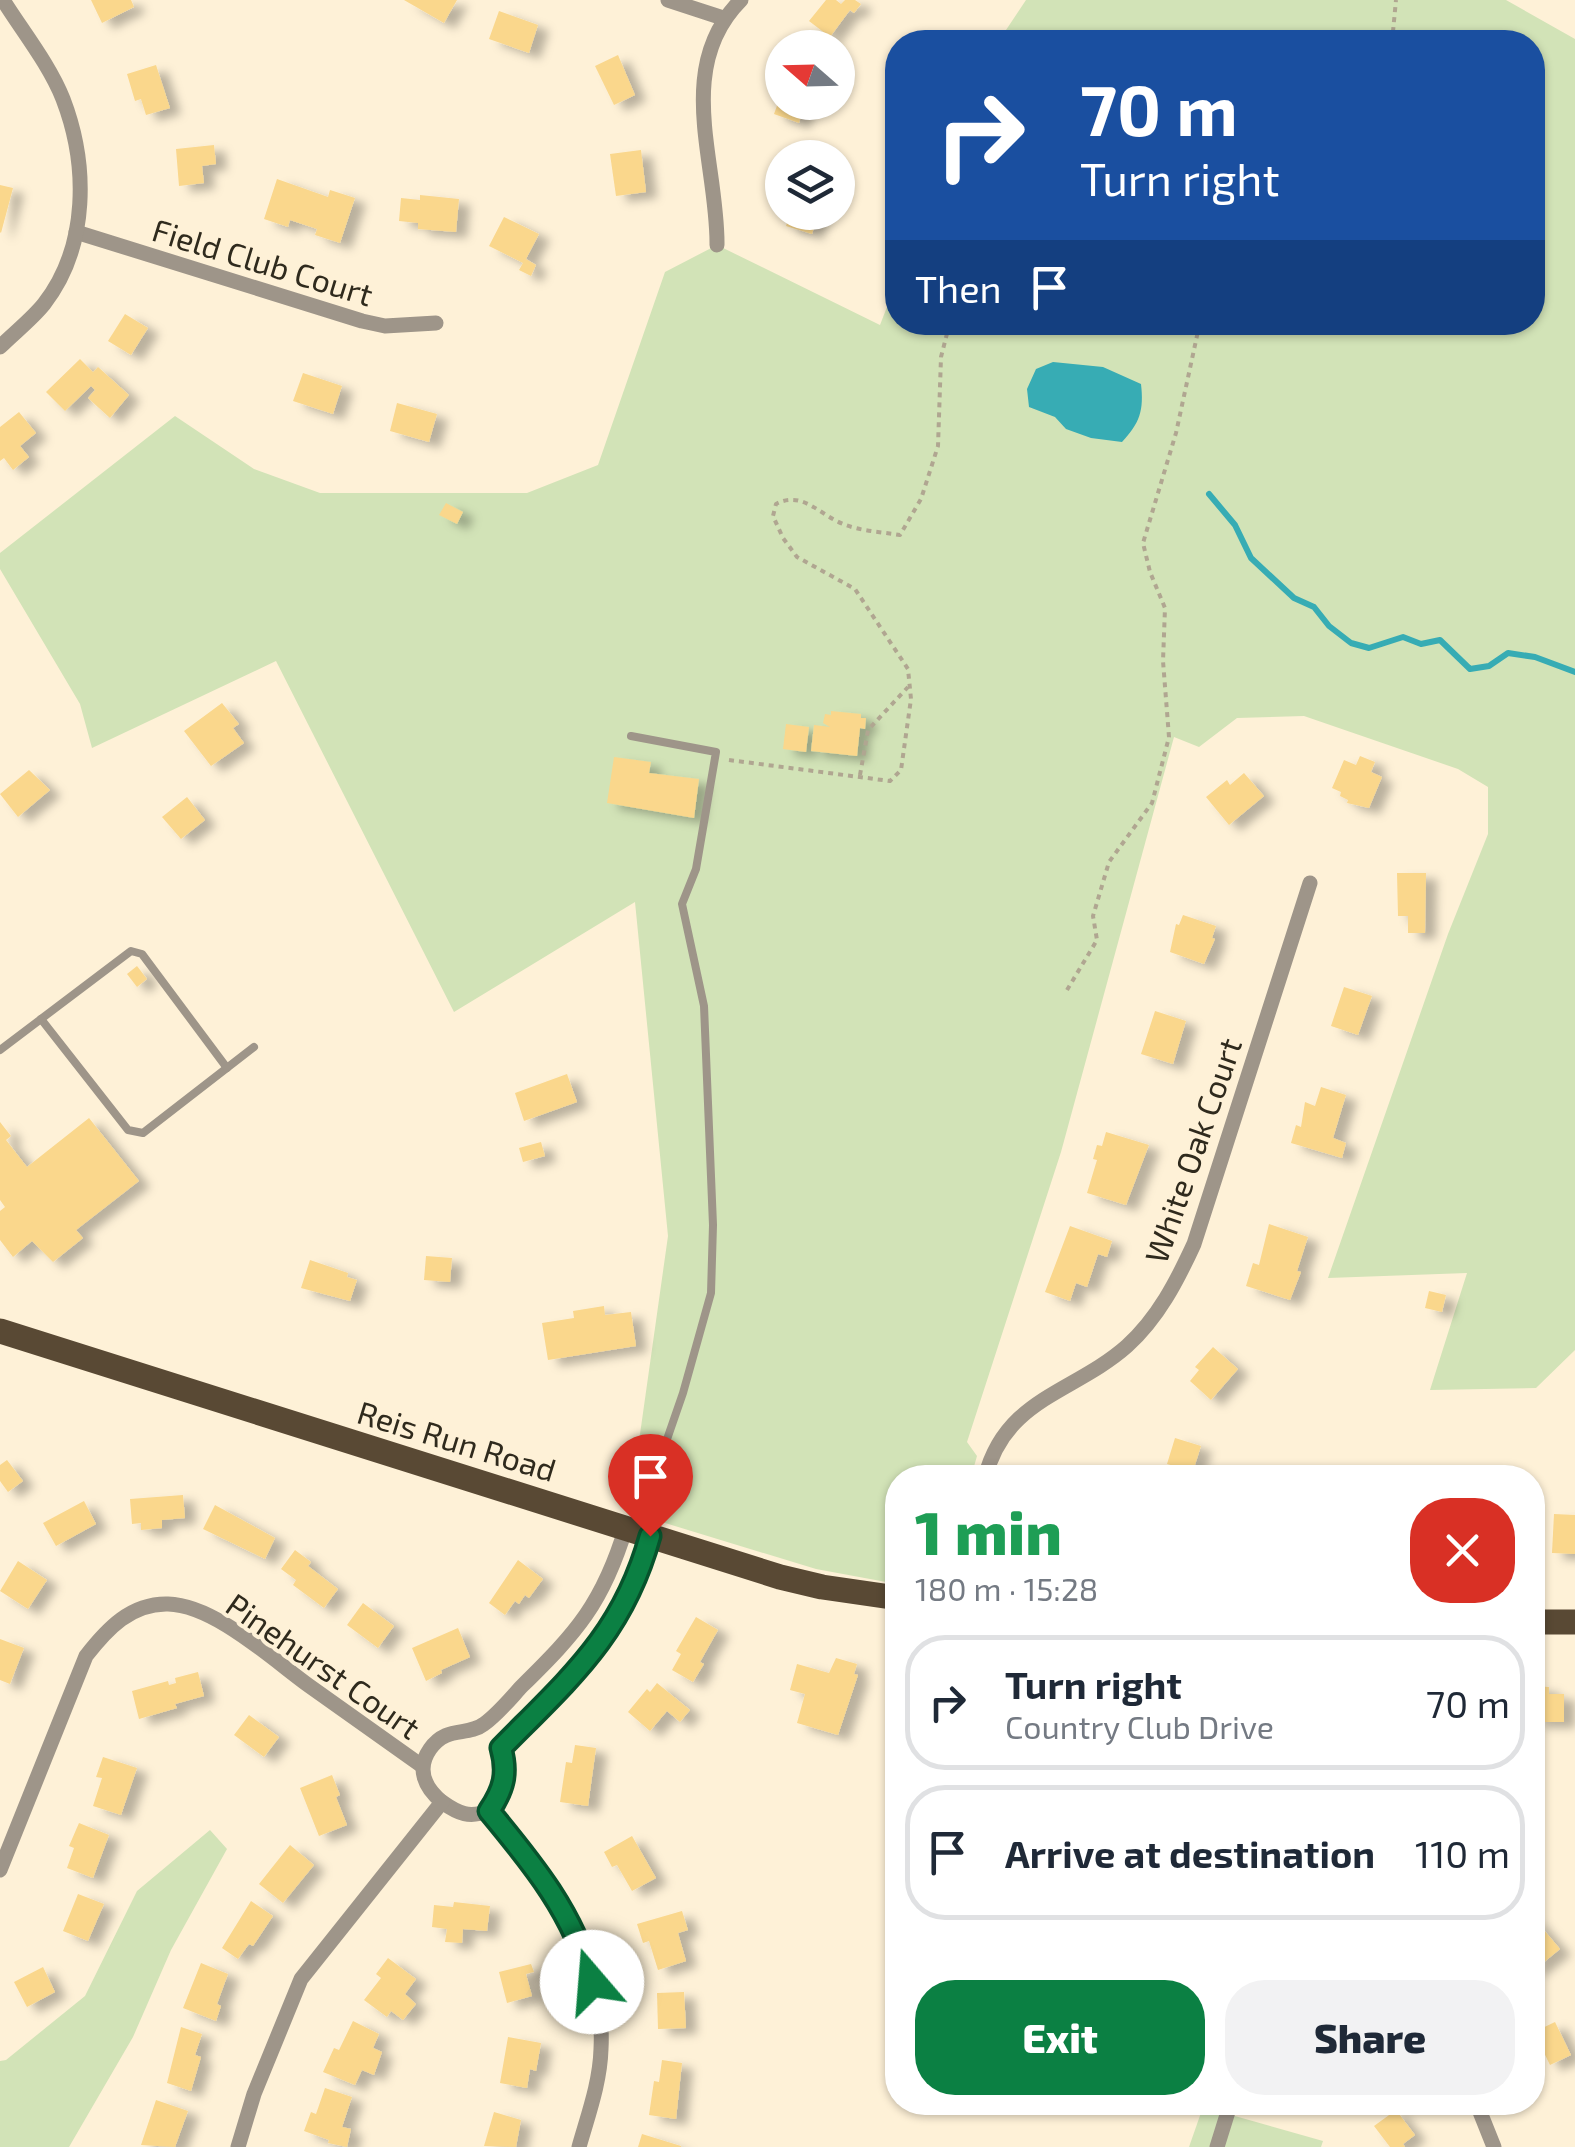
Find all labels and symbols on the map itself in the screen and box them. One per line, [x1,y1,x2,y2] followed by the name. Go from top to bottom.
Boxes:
[765,30,855,120] north arrow
[148,209,378,313] street label: Field Club Court
[1136,1033,1248,1267] street label: White Oak Court
[353,1392,561,1488] street label: Reis Run Road
[608,1434,693,1537] pin
[220,1584,428,1746] street label: Pinehurst Court
[540,1930,644,2034] position arrow

